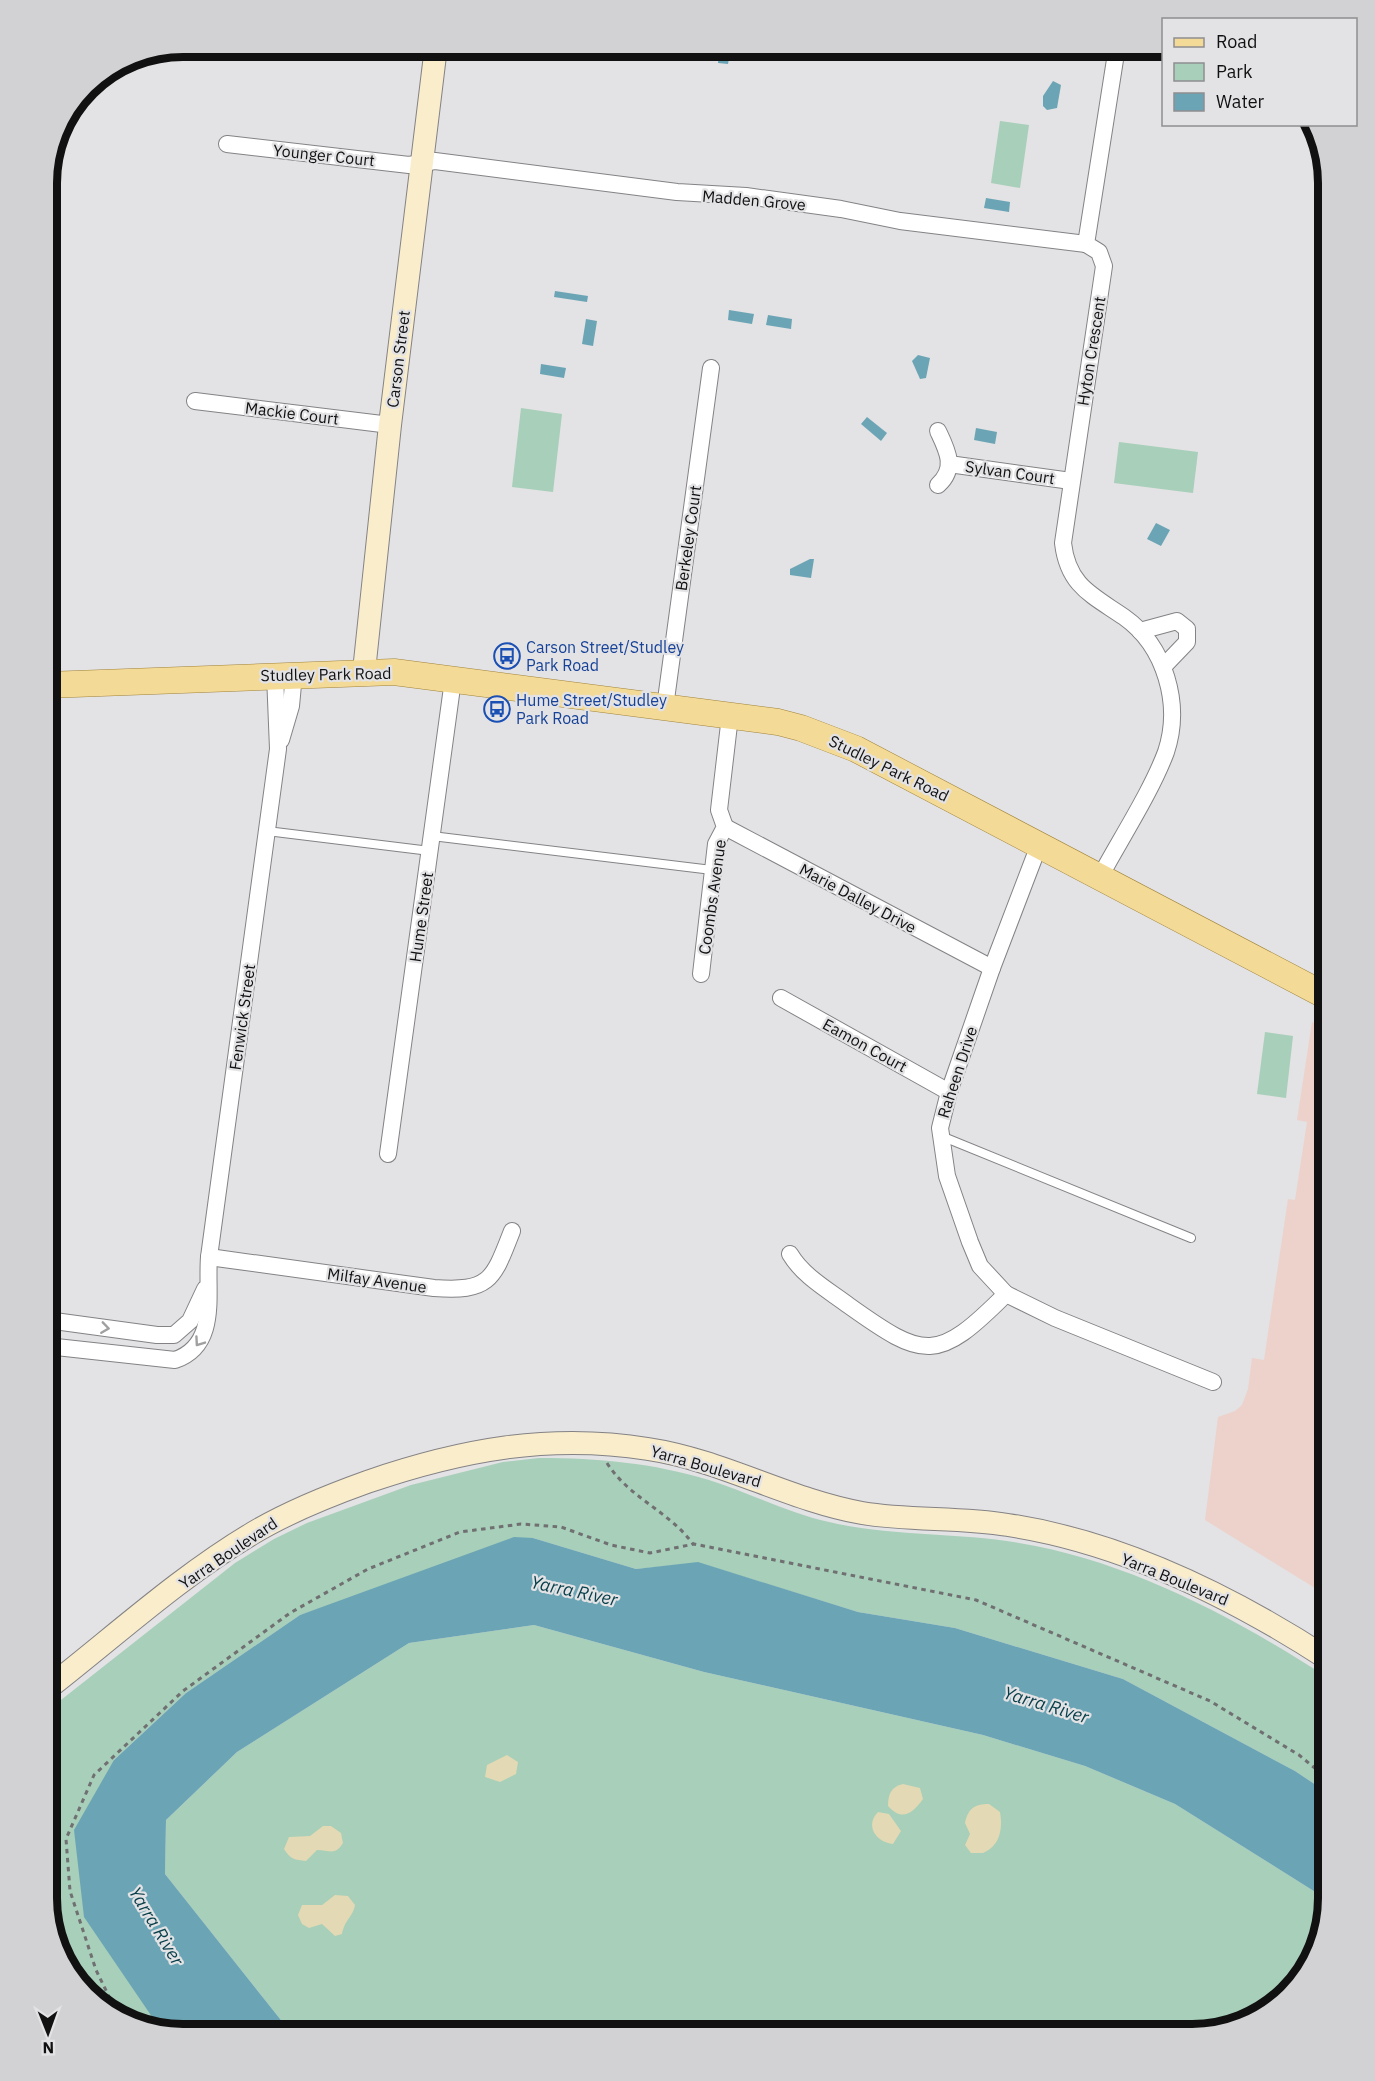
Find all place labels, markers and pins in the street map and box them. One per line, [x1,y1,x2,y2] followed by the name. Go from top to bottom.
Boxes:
[526,637,684,675] place label: Carson Street/Studley Park Road
[492,641,522,671] bus stop icon: Carson Street/Studley Park Road
[516,690,667,728] place label: Hume Street/Studley Park Road
[482,694,512,724] bus stop icon: Hume Street/Studley Park Road

